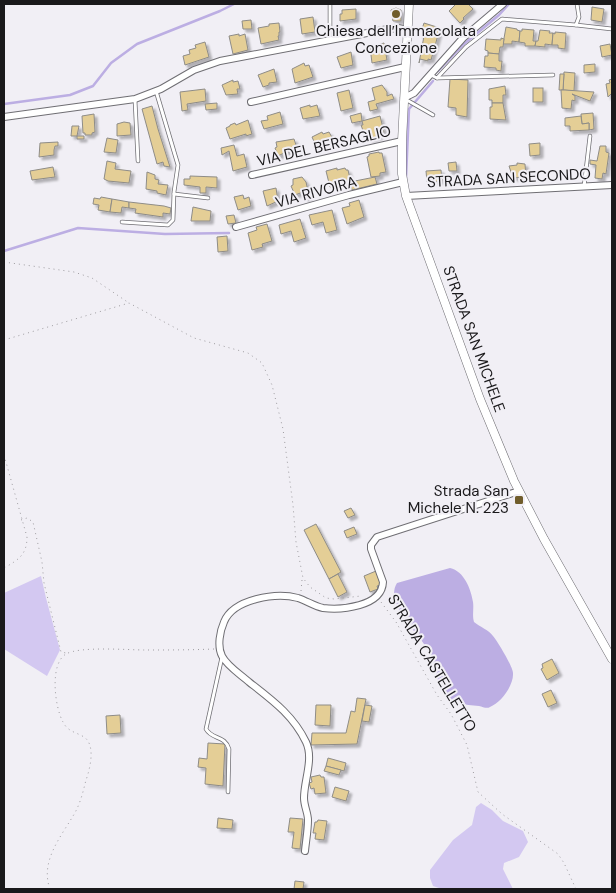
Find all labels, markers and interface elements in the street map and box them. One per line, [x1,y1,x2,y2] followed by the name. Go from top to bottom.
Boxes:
[390,8,402,20] marker: Chiesa dell′Immacolata Concezione
[316,21,476,58] place label: Chiesa dell′Immacolata Concezione
[255,121,393,171] street label: VIA DEL BERSAGLIO
[427,164,591,192] street label: STRADA SAN SECONDO
[273,172,359,212] street label: VIA RIVOIRA
[438,263,510,415] street label: STRADA SAN MICHELE
[408,481,509,518] place label: Strada San Michele N. 223
[513,494,525,506] marker: Strada San Michele N. 223
[383,590,481,736] street label: STRADA CASTELLETTO

